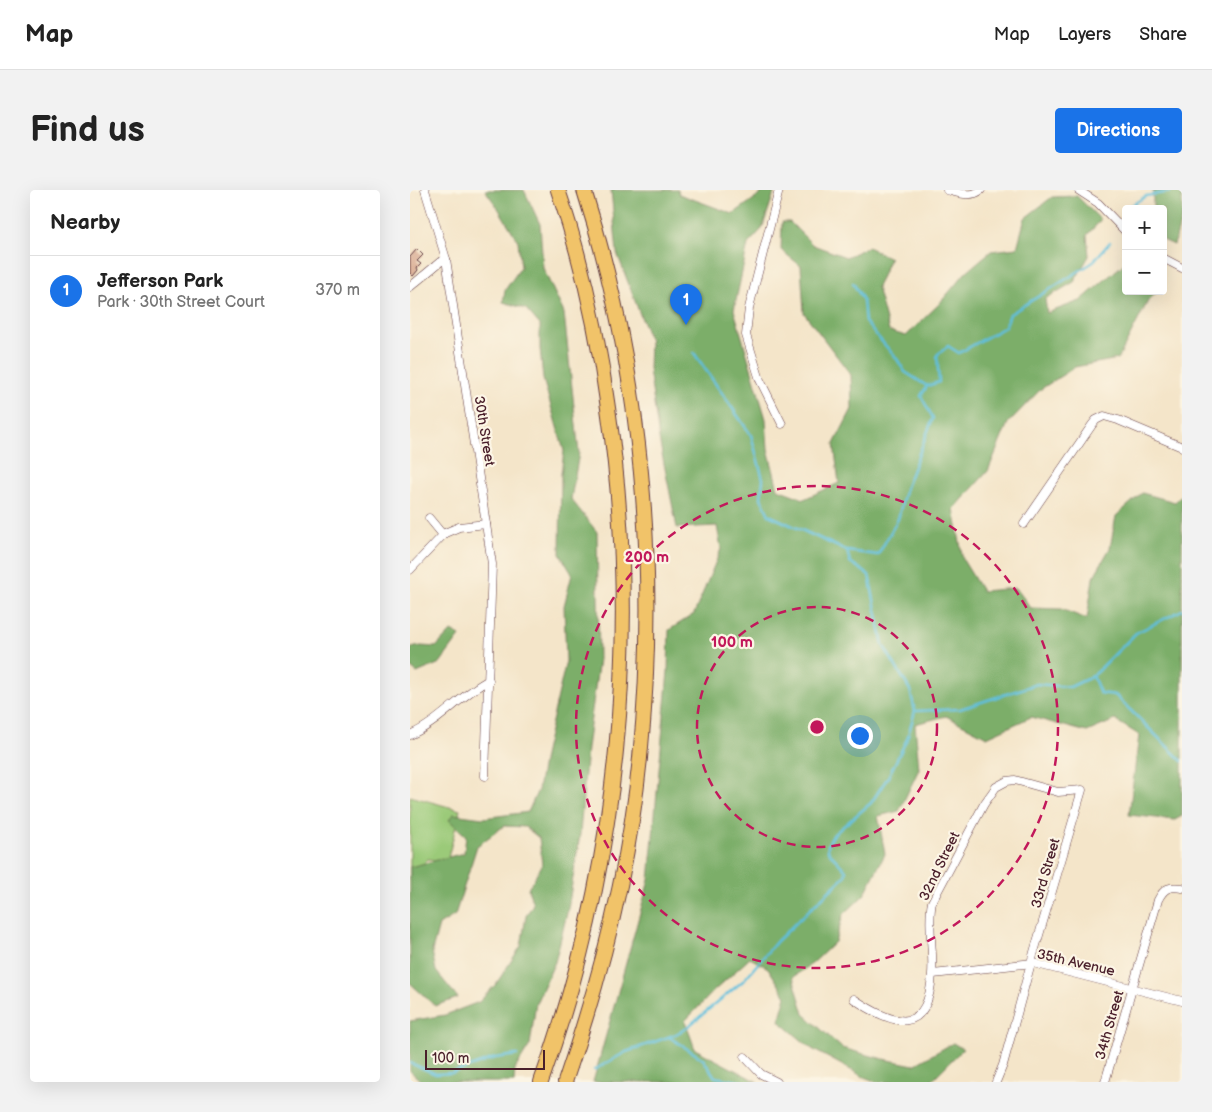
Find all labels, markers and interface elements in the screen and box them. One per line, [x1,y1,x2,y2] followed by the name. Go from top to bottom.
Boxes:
[25,20,73,49] text: Map
[994,24,1030,45] text: Map
[1058,24,1111,45] text: Layers
[1139,24,1187,45] text: Share
[1055,108,1182,153] button: Directions
[30,109,145,152] text: Find us
[1122,205,1167,295] map controls
[1122,205,1167,250] button: +
[50,210,120,235] text: Nearby
[1122,250,1167,295] button: −
[97,270,223,293] text: Jefferson Park
[63,281,69,300] text: 1
[315,281,360,300] text: 370 m
[670,284,702,325] pin: 1
[97,293,265,312] text: Park · 30th Street Court
[471,395,499,468] street label: 30th Street
[625,548,669,567] text: 200 m
[711,633,753,652] text: 100 m
[808,718,826,736] centre of rings
[847,723,873,749] your location
[915,828,964,904] street label: 32nd Street
[1027,836,1064,910] street label: 33rd Street
[1035,945,1117,980] street label: 35th Avenue
[1092,988,1128,1062] street label: 34th Street
[425,1047,545,1070] scale bar
[432,1050,469,1067] text: 100 m

